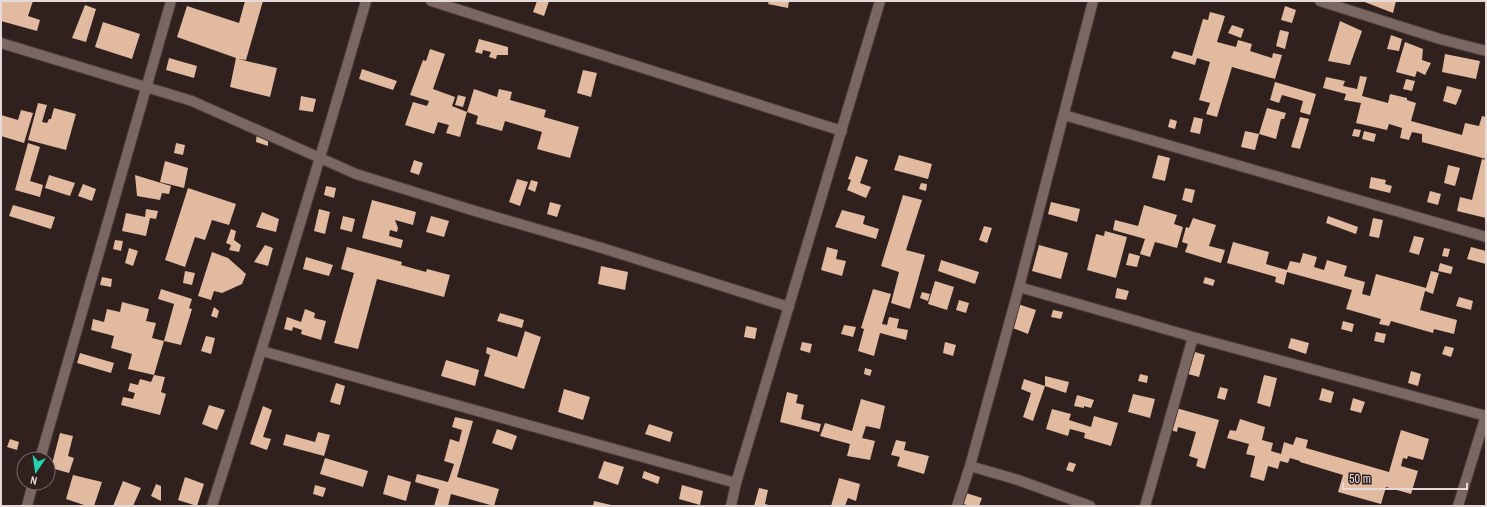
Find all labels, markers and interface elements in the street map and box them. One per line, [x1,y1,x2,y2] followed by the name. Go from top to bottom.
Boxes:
[16,451,56,491] north arrow
[1343,465,1467,491] scale bar
[1349,471,1371,487] text: 50 m
[29,473,38,488] text: N

